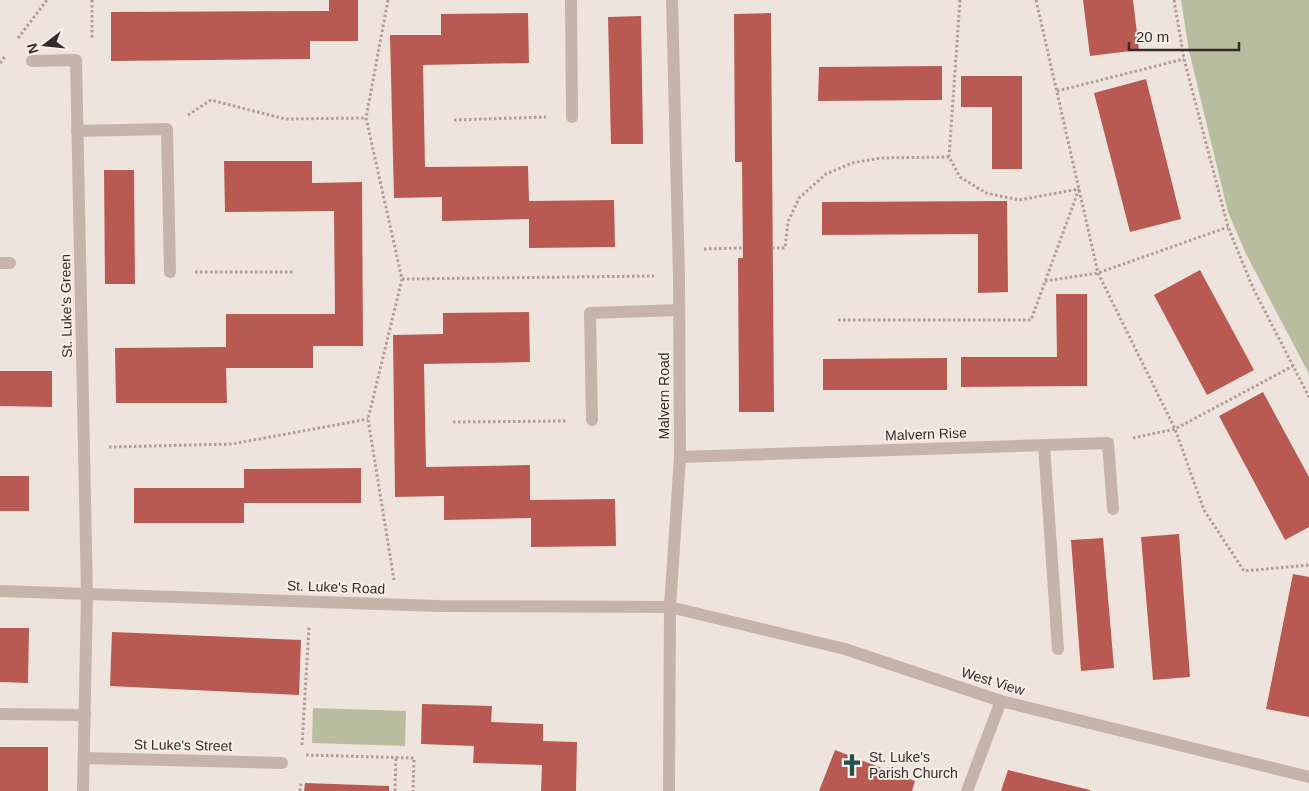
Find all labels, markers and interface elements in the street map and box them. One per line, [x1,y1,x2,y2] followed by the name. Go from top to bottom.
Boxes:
[20,20,70,70] north arrow
[1129,20,1239,52] scale bar
[1136,28,1169,45] text: 20 m
[23,42,42,56] text: N
[57,254,75,358] street label: St. Luke's Green
[656,352,672,440] street label: Malvern Road
[885,425,967,443] street label: Malvern Rise
[287,577,385,597] street label: St. Luke's Road
[959,664,1028,699] street label: West View
[134,736,232,754] street label: St Luke's Street
[869,749,958,781] place label: St. Luke's Parish Church
[839,752,865,778] church icon: St. Luke's Parish Church

